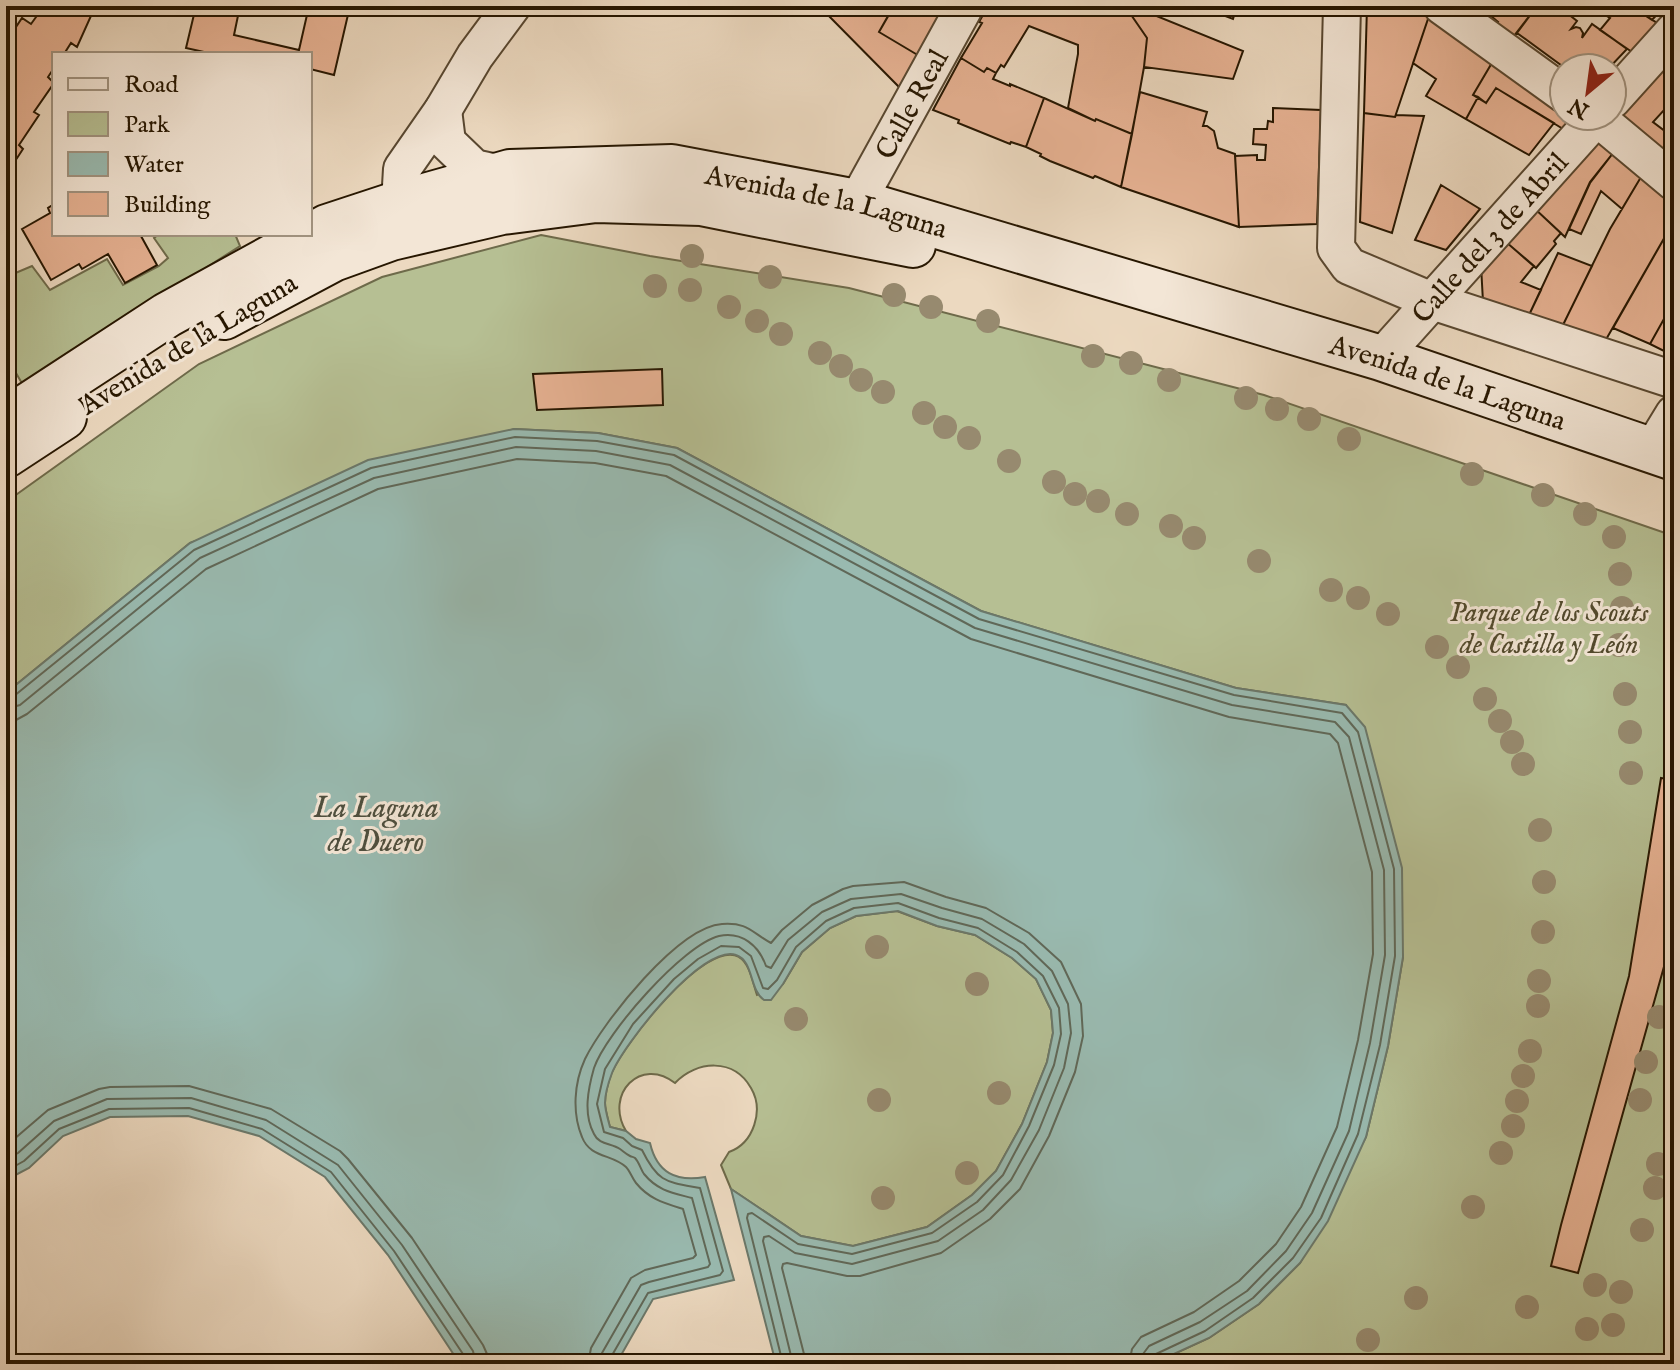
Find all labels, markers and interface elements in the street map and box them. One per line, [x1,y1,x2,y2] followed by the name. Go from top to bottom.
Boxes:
[869,44,958,166] street label: Calle Real
[52,52,312,236] legend
[1548,52,1628,132] north arrow
[124,70,178,101] text: Road
[1564,91,1595,125] text: N
[124,110,170,141] text: Park
[1405,146,1577,332] street label: Calle del 3 de Abril
[124,150,184,181] text: Water
[701,158,952,248] street label: Avenida de la Laguna
[124,190,211,221] text: Building
[73,266,305,424] street label: Avenida de la Laguna
[1324,328,1571,440] street label: Avenida de la Laguna
[1450,596,1649,663] park label: Parque de los Scouts de Castilla y León
[312,790,439,862] water label: La Laguna de Duero

